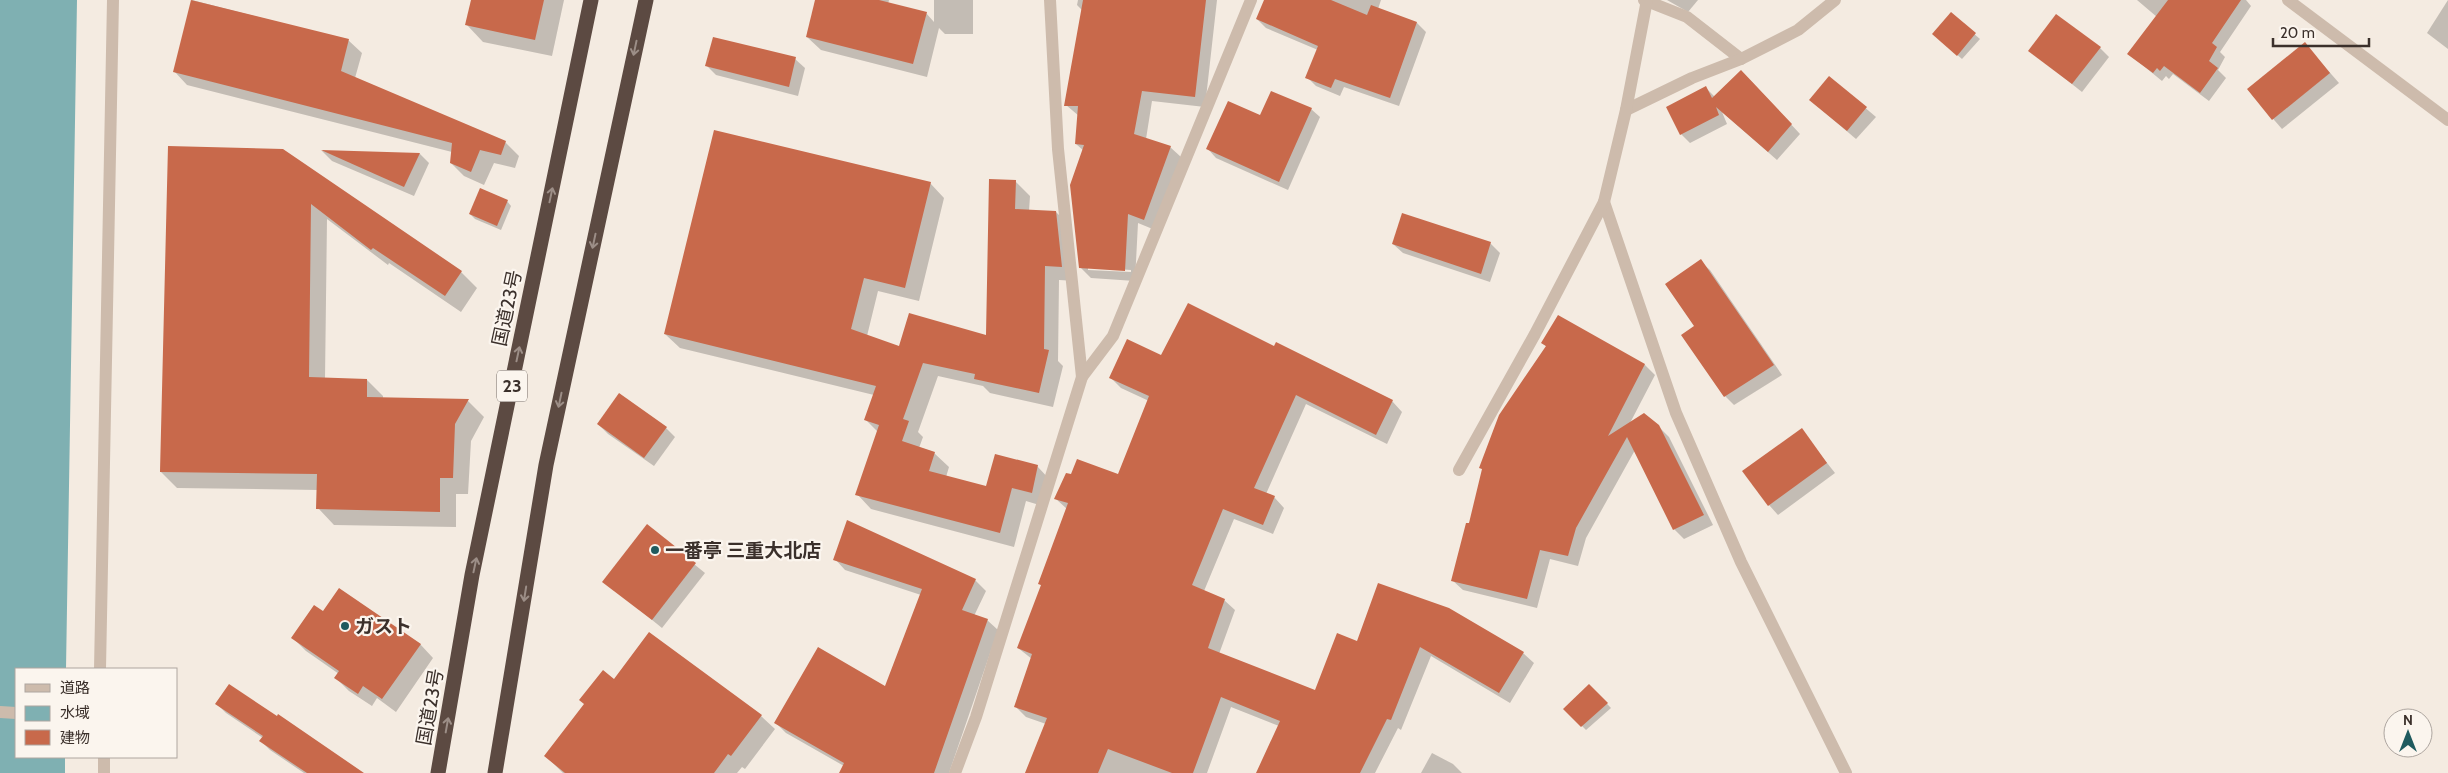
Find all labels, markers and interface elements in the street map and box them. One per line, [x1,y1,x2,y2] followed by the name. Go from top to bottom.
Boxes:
[2273,15,2369,47] scale bar
[2280,24,2315,42] text: 20 m
[630,39,640,55] one-way arrow
[547,188,556,204] one-way arrow
[589,232,598,248] one-way arrow
[488,268,526,348] street label: 国道23号
[514,347,523,363] one-way arrow
[497,371,527,402] road number: 23
[555,391,564,407] one-way arrow
[665,539,821,562] place label: 一番亭 三重大北店
[649,544,661,556] marker: 一番亭 三重大北店
[470,557,480,573] one-way arrow
[520,586,530,602] one-way arrow
[355,615,412,638] place label: ガスト
[339,620,351,632] marker: ガスト
[412,667,448,747] street label: 国道23号
[15,668,178,758] legend
[60,679,90,697] text: 道路
[60,704,90,722] text: 水域
[2383,708,2433,758] north arrow
[2403,711,2413,729] text: N
[442,717,452,733] one-way arrow
[60,729,90,747] text: 建物

